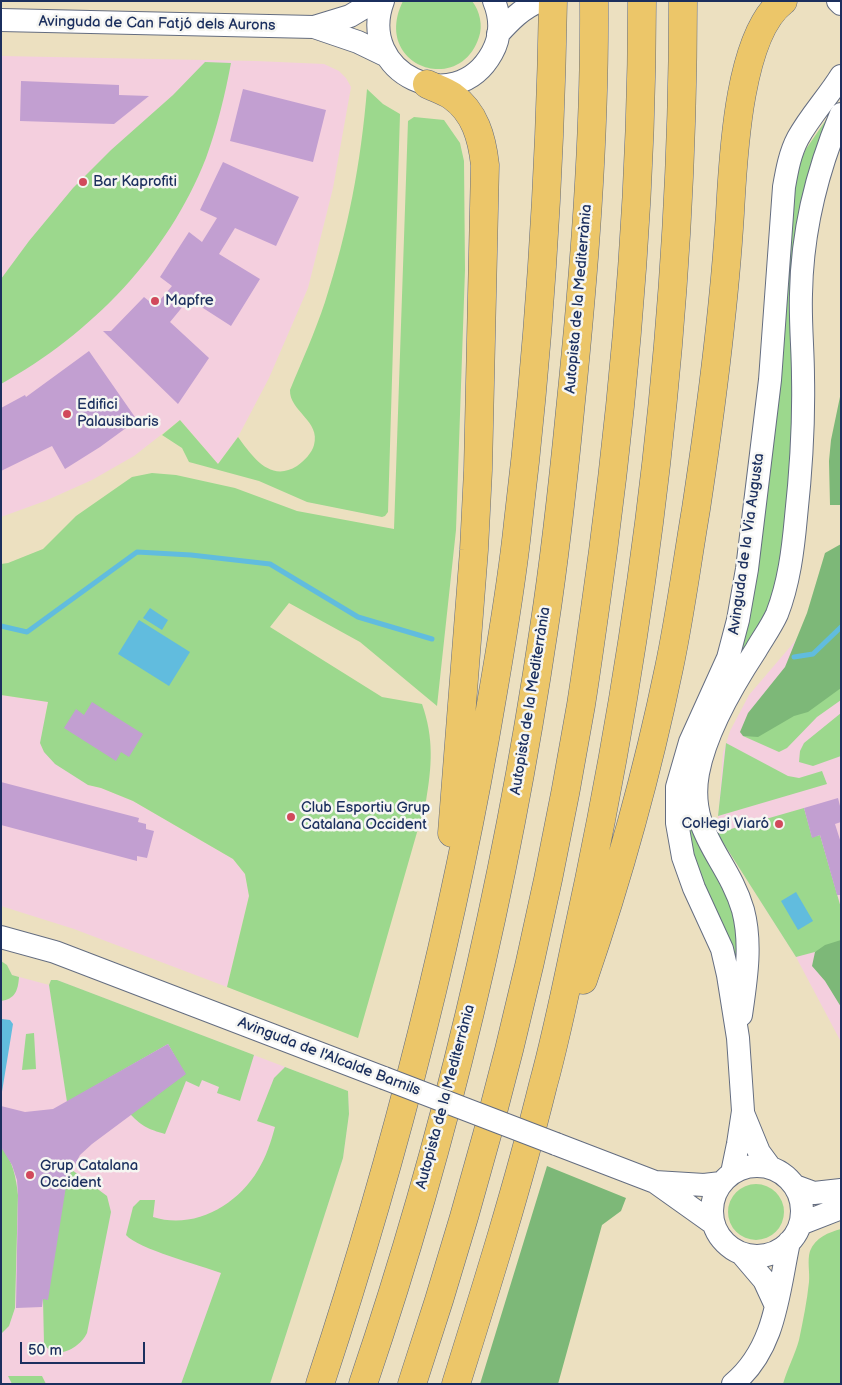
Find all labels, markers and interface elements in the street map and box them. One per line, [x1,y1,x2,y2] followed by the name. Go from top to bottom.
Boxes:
[38,13,276,35] street label: Avinguda de Can Fatjó dels Aurons
[93,173,177,191] place label: Bar Kaprofiti
[77,176,89,188] marker: Bar Kaprofiti
[562,203,596,395] street label: Autopista de la Mediterrània
[165,292,214,310] place label: Mapfre
[149,295,161,307] marker: Mapfre
[77,396,159,431] place label: Edifici Palausibaris
[61,408,73,420] marker: Edifici Palausibaris
[725,452,769,636] street label: Avinguda de la Via Augusta
[507,606,555,796] street label: Autopista de la Mediterrània
[301,799,430,834] place label: Club Esportiu Grup Catalana Occident
[285,811,297,823] marker: Club Esportiu Grup Catalana Occident
[682,815,769,833] place label: Col·legi Viaró
[773,818,785,830] marker: Col·legi Viaró
[413,1003,479,1191] street label: Autopista de la Mediterrània
[235,1014,423,1100] street label: Avinguda de l'Alcalde Barnils
[40,1157,138,1192] place label: Grup Catalana Occident
[24,1169,36,1181] marker: Grup Catalana Occident
[22,1332,148,1364] scale bar
[28,1341,62,1360] text: 50 m

